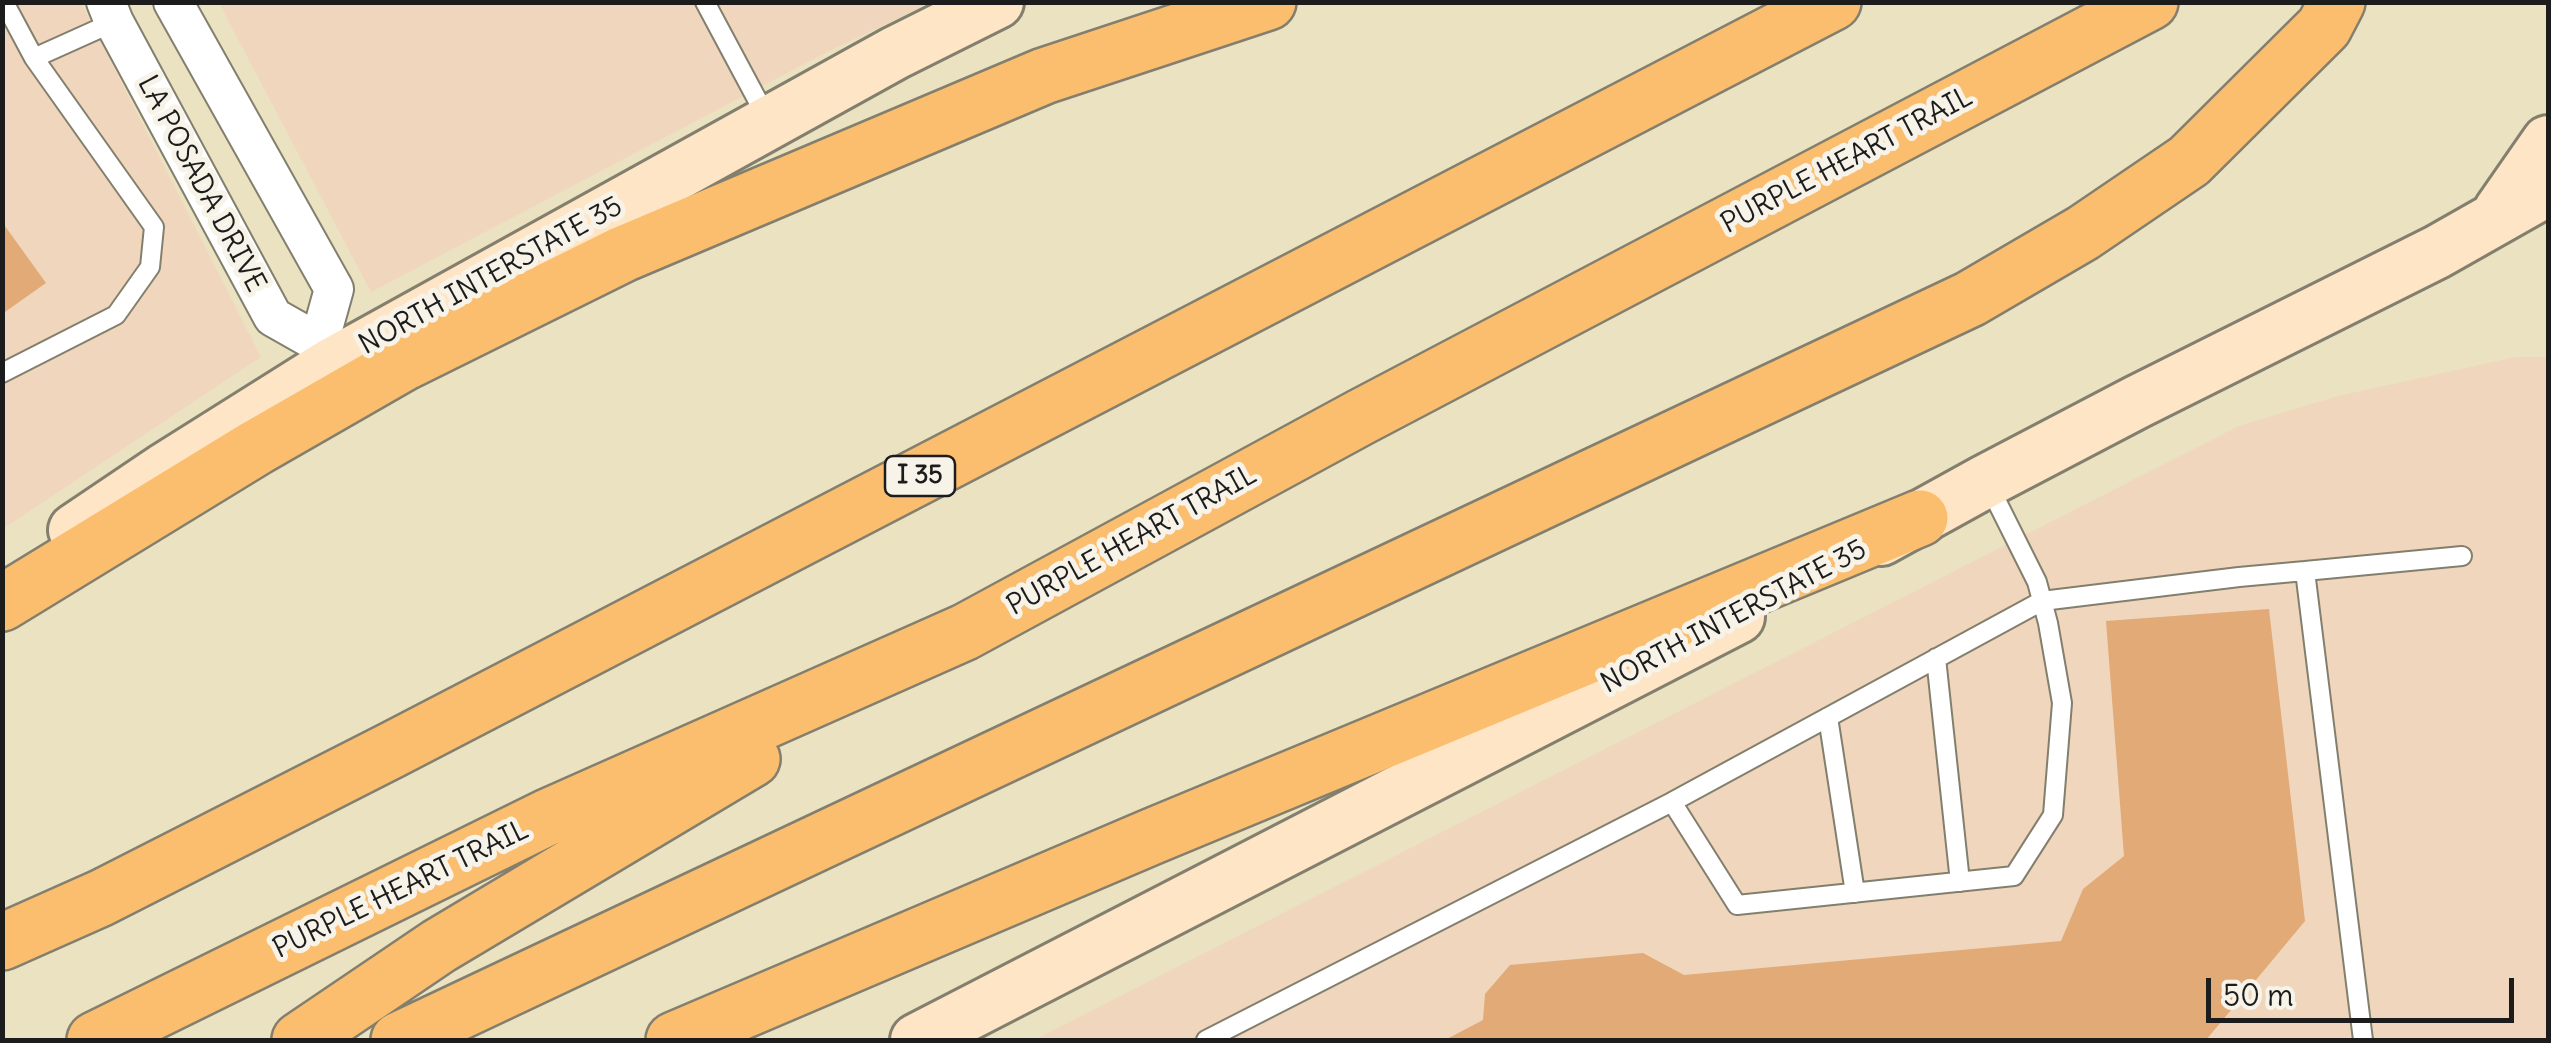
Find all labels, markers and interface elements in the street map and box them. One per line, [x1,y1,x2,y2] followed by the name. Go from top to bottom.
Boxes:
[130,70,272,298] street label: LA POSADA DRIVE
[1716,80,1978,242] street label: PURPLE HEART TRAIL
[354,190,628,362] street label: NORTH INTERSTATE 35
[885,456,955,496] road number: I 35
[1001,458,1263,624] street label: PURPLE HEART TRAIL
[1596,533,1872,701] street label: NORTH INTERSTATE 35
[268,814,534,966] street label: PURPLE HEART TRAIL
[2211,958,2518,1020] scale bar
[2223,976,2293,1014] text: 50 m

